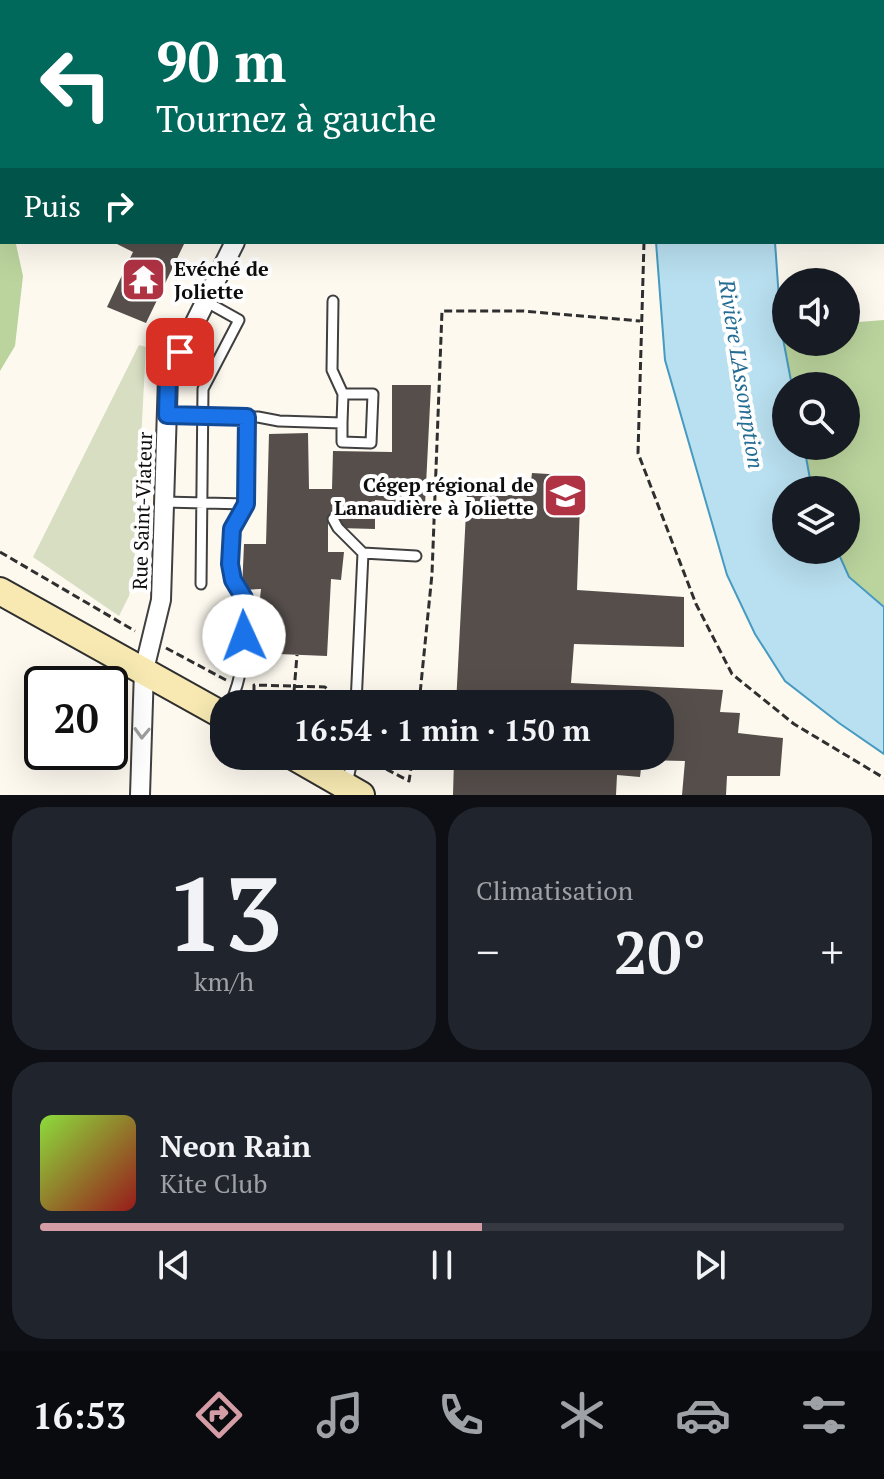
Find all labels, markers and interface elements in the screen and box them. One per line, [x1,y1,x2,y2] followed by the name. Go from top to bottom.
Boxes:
[156,24,286,98] text: 90 m
[24,32,128,136] icon: left
[156,95,437,142] text: Tournez à gauche
[97,184,141,228] icon: right
[24,186,81,226] text: Puis
[119,255,167,303] temple icon: Evéché de Joliette
[174,255,269,305] place label: Evéché de Joliette
[772,268,860,564] map controls
[772,268,860,356] button: sound
[713,276,771,471] water label: Rivière L'Assomption
[146,318,214,386] pin
[158,330,202,374] icon: arrive
[772,372,860,460] button: search
[126,431,158,591] street label: Rue Saint-Viateur
[334,471,534,521] place label: Cégep régional de Lanaudière à Joliette
[541,472,589,520] school or university icon: Cégep régional de Lanaudière à Joliette
[772,476,860,564] button: layers
[202,594,286,678] position arrow
[24,666,128,770] speed limit sign: 20
[294,710,590,750] text: 16:54 · 1 min · 150 m
[134,727,151,740] one-way arrow
[165,843,283,981] text: 13
[476,873,633,907] text: Climatisation
[614,912,706,991] text: 20°
[476,922,499,981] text: −
[821,922,844,981] text: +
[194,964,254,998] text: km/h
[160,1126,311,1166] text: Neon Rain
[160,1166,267,1200] text: Kite Club
[152,1243,196,1287] icon: previous
[420,1243,464,1287] icon: pause
[688,1243,732,1287] icon: next
[191,1387,247,1443] icon: directions
[312,1387,368,1443] icon: music
[433,1387,489,1443] icon: phone
[554,1387,610,1443] icon: climate
[675,1387,731,1443] icon: car
[796,1387,852,1443] icon: filters
[32,1392,126,1439] text: 16:53

